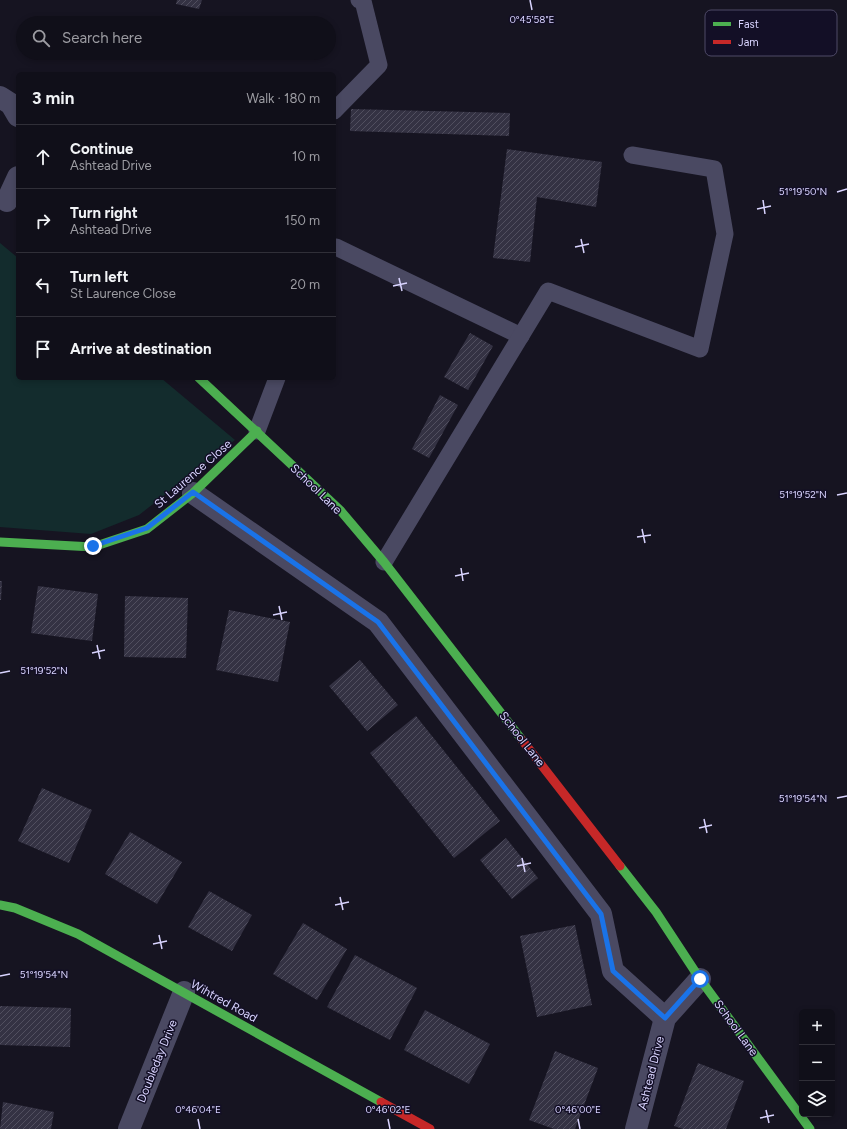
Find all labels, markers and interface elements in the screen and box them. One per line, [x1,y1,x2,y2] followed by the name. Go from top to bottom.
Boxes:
[705,10,837,56] legend
[509,13,555,26] text: 0°45'58"E
[16,16,336,60] search box
[738,18,759,31] text: Fast
[30,27,52,49] icon: search
[62,29,142,47] text: Search here
[738,36,759,49] text: Jam
[32,88,74,108] text: 3 min
[247,91,320,106] text: Walk · 180 m
[70,140,133,158] text: Continue
[32,146,54,168] icon: ahead
[292,149,320,164] text: 10 m
[70,158,152,173] text: Ashtead Drive
[779,185,827,198] text: 51°19'50"N
[70,204,138,222] text: Turn right
[32,210,54,232] icon: right
[285,213,320,228] text: 150 m
[70,222,152,237] text: Ashtead Drive
[70,268,128,286] text: Turn left
[32,274,54,296] icon: left
[290,277,320,292] text: 20 m
[70,286,176,301] text: St Laurence Close
[32,338,54,360] icon: arrive
[70,340,211,358] text: Arrive at destination
[152,436,235,511] street label: St Laurence Close
[288,461,345,517] street label: School Lane
[779,488,827,501] text: 51°19'52"N
[84,537,102,555] route end
[20,664,68,677] text: 51°19'52"N
[496,709,548,770] street label: School Lane
[779,792,827,805] text: 51°19'54"N
[20,968,68,981] text: 51°19'54"N
[691,970,709,988] route start
[188,977,260,1025] street label: Wihtred Road
[711,997,761,1059] street label: School Lane
[799,1009,835,1117] map controls
[799,1009,835,1045] button: +
[134,1017,180,1105] street label: Doubleday Drive
[635,1034,667,1111] street label: Ashtead Drive
[799,1045,835,1081] button: −
[799,1081,835,1117] button: layers
[175,1103,221,1116] text: 0°46'04"E
[365,1103,411,1116] text: 0°46'02"E
[555,1103,601,1116] text: 0°46'00"E

